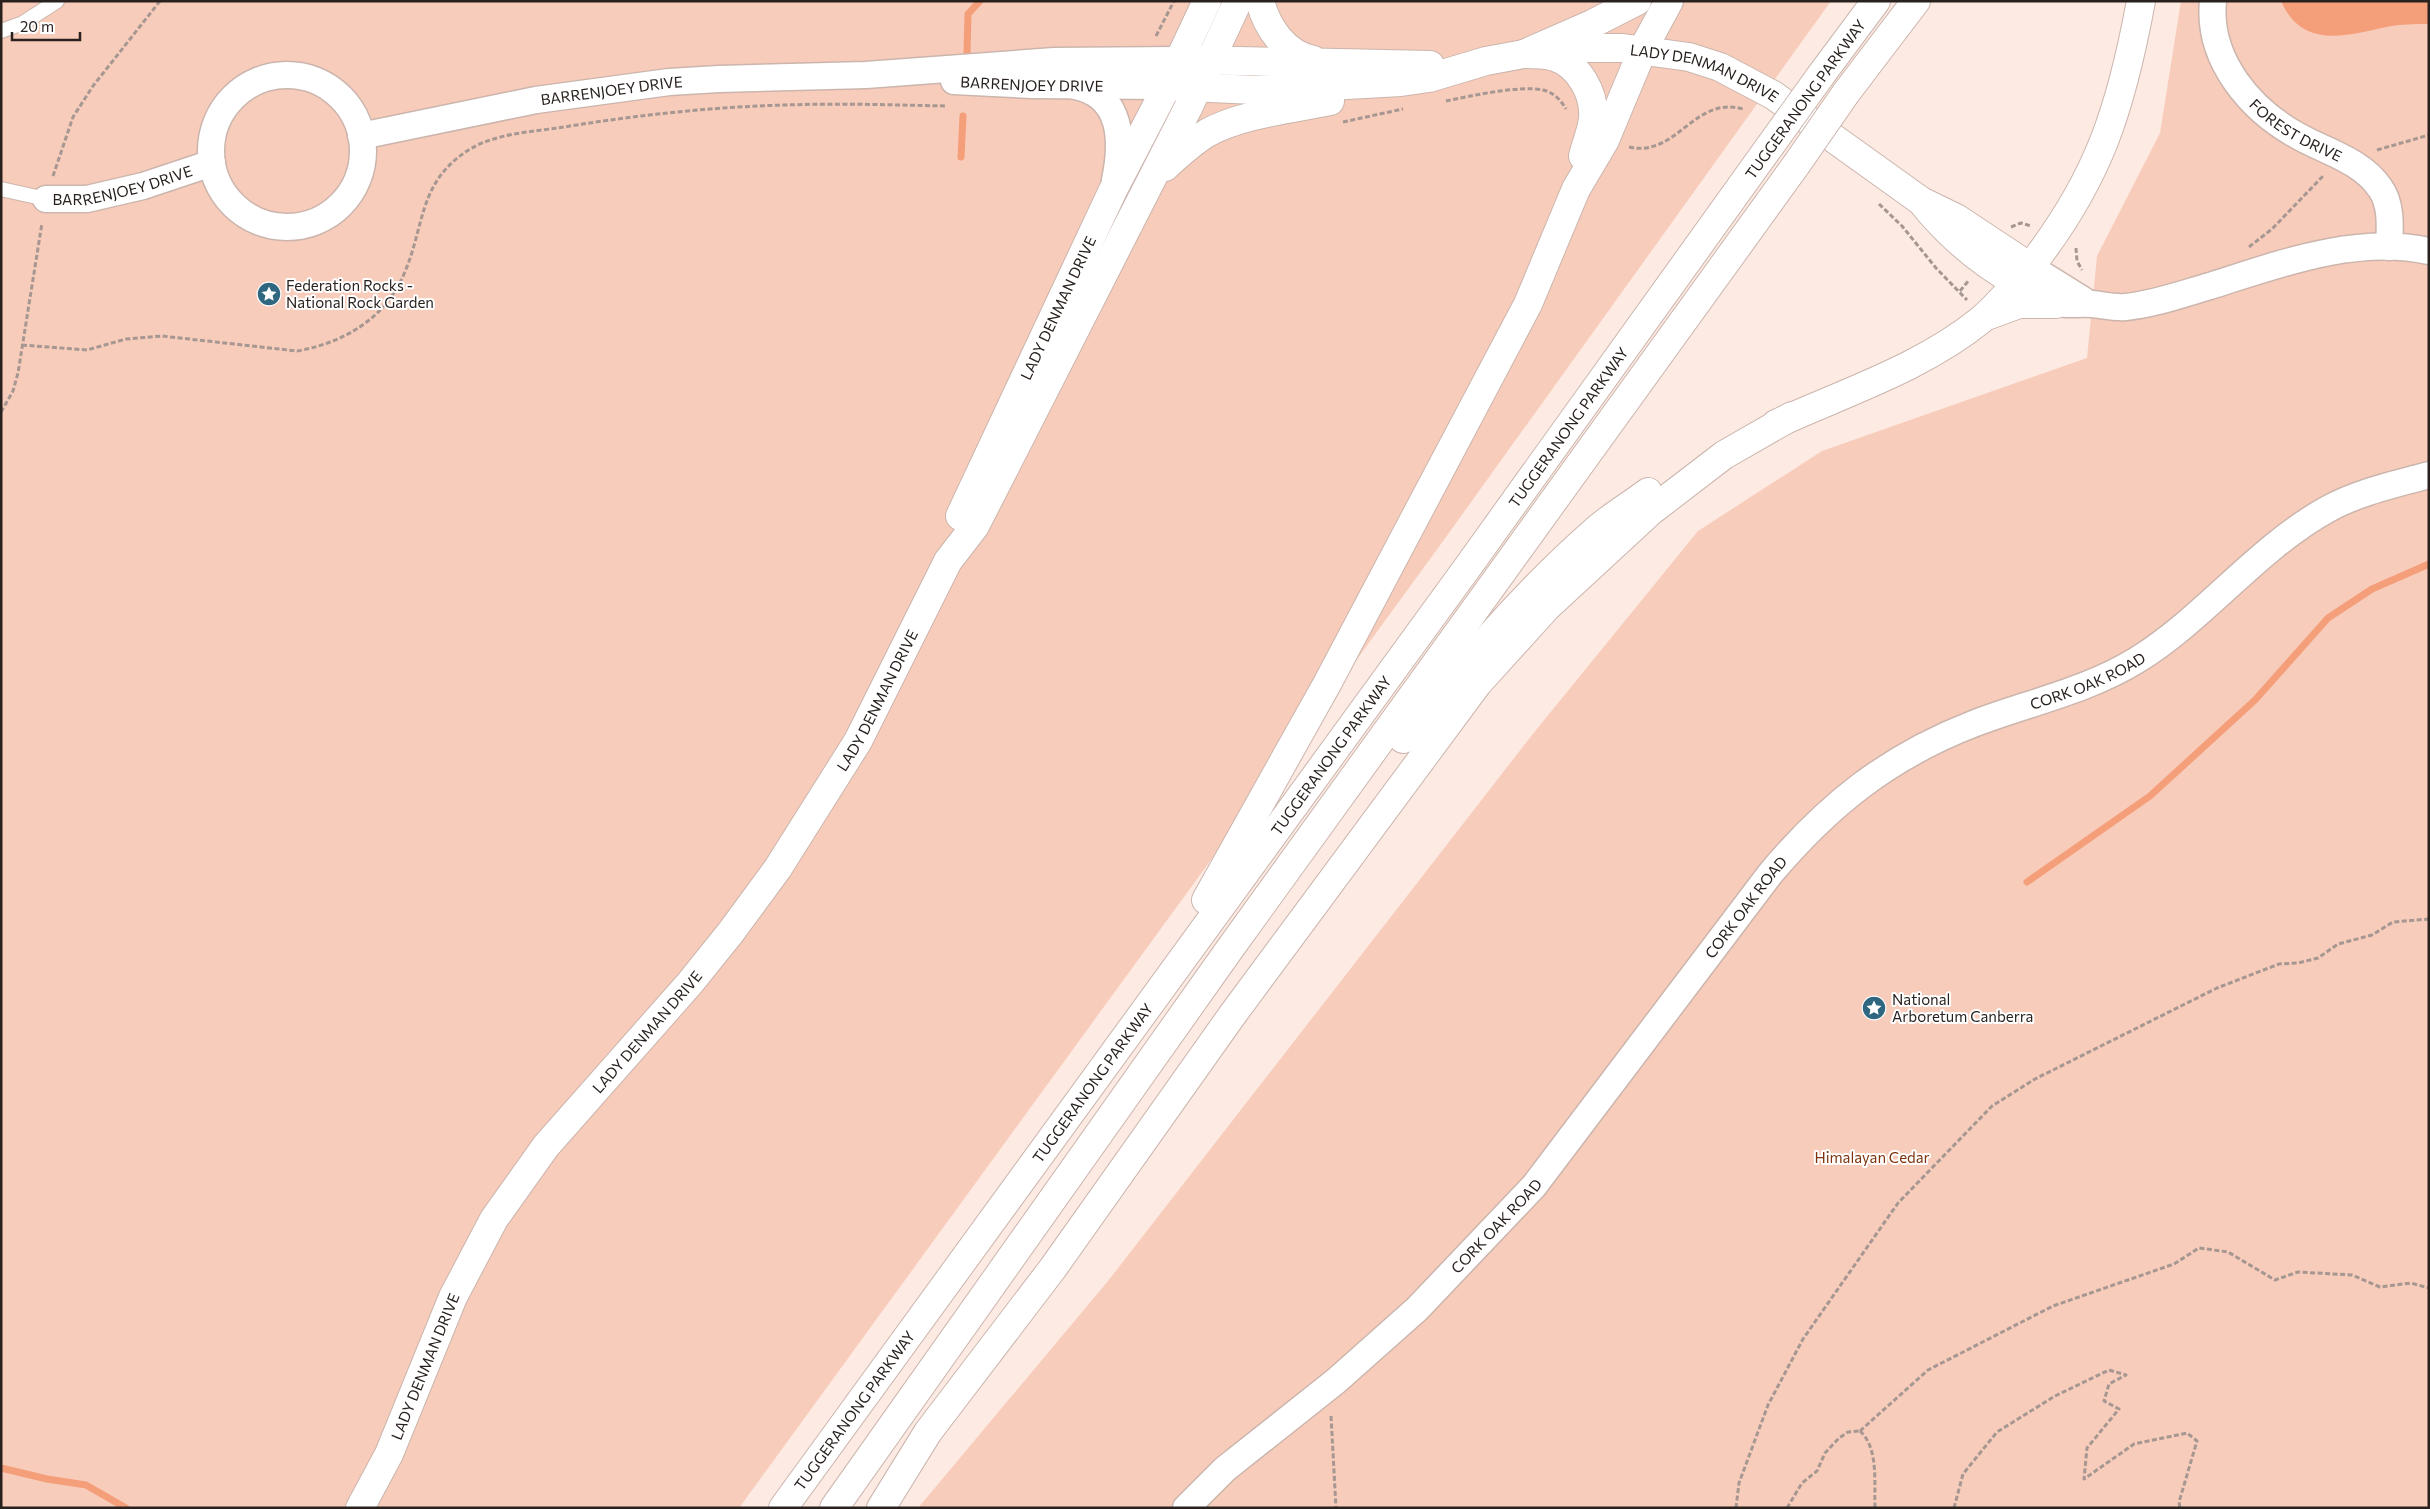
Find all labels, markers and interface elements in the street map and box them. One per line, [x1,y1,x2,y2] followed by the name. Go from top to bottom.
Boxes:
[12,10,80,42] scale bar
[1741,16,1869,182] street label: TUGGERANONG PARKWAY
[20,17,54,35] text: 20 m
[1629,40,1783,105] street label: LADY DENMAN DRIVE
[540,72,683,108] street label: BARRENJOEY DRIVE
[960,72,1104,95] street label: BARRENJOEY DRIVE
[2246,95,2345,165] street label: FOREST DRIVE
[52,161,194,209] street label: BARRENJOEY DRIVE
[1016,233,1099,383] street label: LADY DENMAN DRIVE
[286,276,434,311] place label: Federation Rocks - National Rock Garden
[256,281,282,307] place icon: Federation Rocks - National Rock Garden
[1505,343,1632,511] street label: TUGGERANONG PARKWAY
[833,627,921,774] street label: LADY DENMAN DRIVE
[2028,648,2149,713] street label: CORK OAK ROAD
[1267,672,1395,838] street label: TUGGERANONG PARKWAY
[1701,852,1790,962] street label: CORK OAK ROAD
[588,967,705,1097] street label: LADY DENMAN DRIVE
[1892,990,2033,1025] place label: National Arboretum Canberra
[1861,995,1887,1021] place icon: National Arboretum Canberra
[1028,999,1157,1166] street label: TUGGERANONG PARKWAY
[1814,1148,1930,1166] park label: Himalayan Cedar
[1447,1175,1545,1277] street label: CORK OAK ROAD
[387,1290,463,1442] street label: LADY DENMAN DRIVE
[790,1327,918,1493] street label: TUGGERANONG PARKWAY

